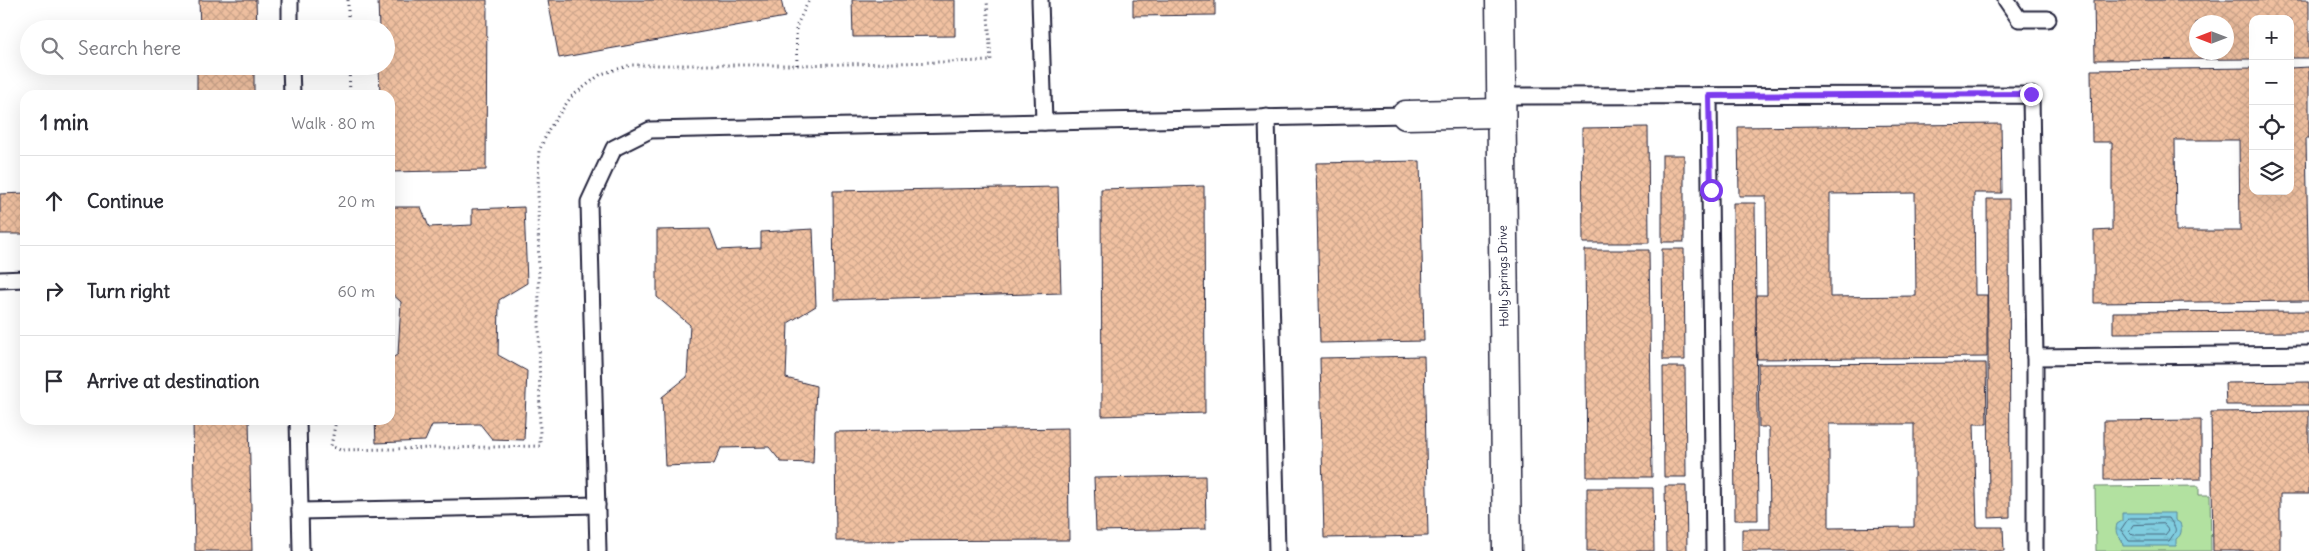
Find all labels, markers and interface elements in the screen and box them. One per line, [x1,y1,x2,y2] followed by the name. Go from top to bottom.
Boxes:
[2189,15,2234,60] north arrow
[2249,15,2294,195] map controls
[2249,15,2294,60] button: +
[20,20,395,75] search box
[38,34,66,62] icon: search
[78,36,181,60] text: Search here
[2249,60,2294,105] button: −
[2020,83,2043,106] route end
[2249,105,2294,150] button: locate
[40,109,89,136] text: 1 min
[291,113,375,133] text: Walk · 80 m
[2249,150,2294,195] button: layers
[1700,179,1723,202] route start
[40,187,68,215] icon: ahead
[87,189,164,213] text: Continue
[338,191,375,211] text: 20 m
[1495,225,1511,327] street label: Holly Springs Drive
[40,277,68,305] icon: right
[87,279,170,303] text: Turn right
[337,281,375,301] text: 60 m
[40,367,68,395] icon: arrive
[87,369,260,393] text: Arrive at destination

